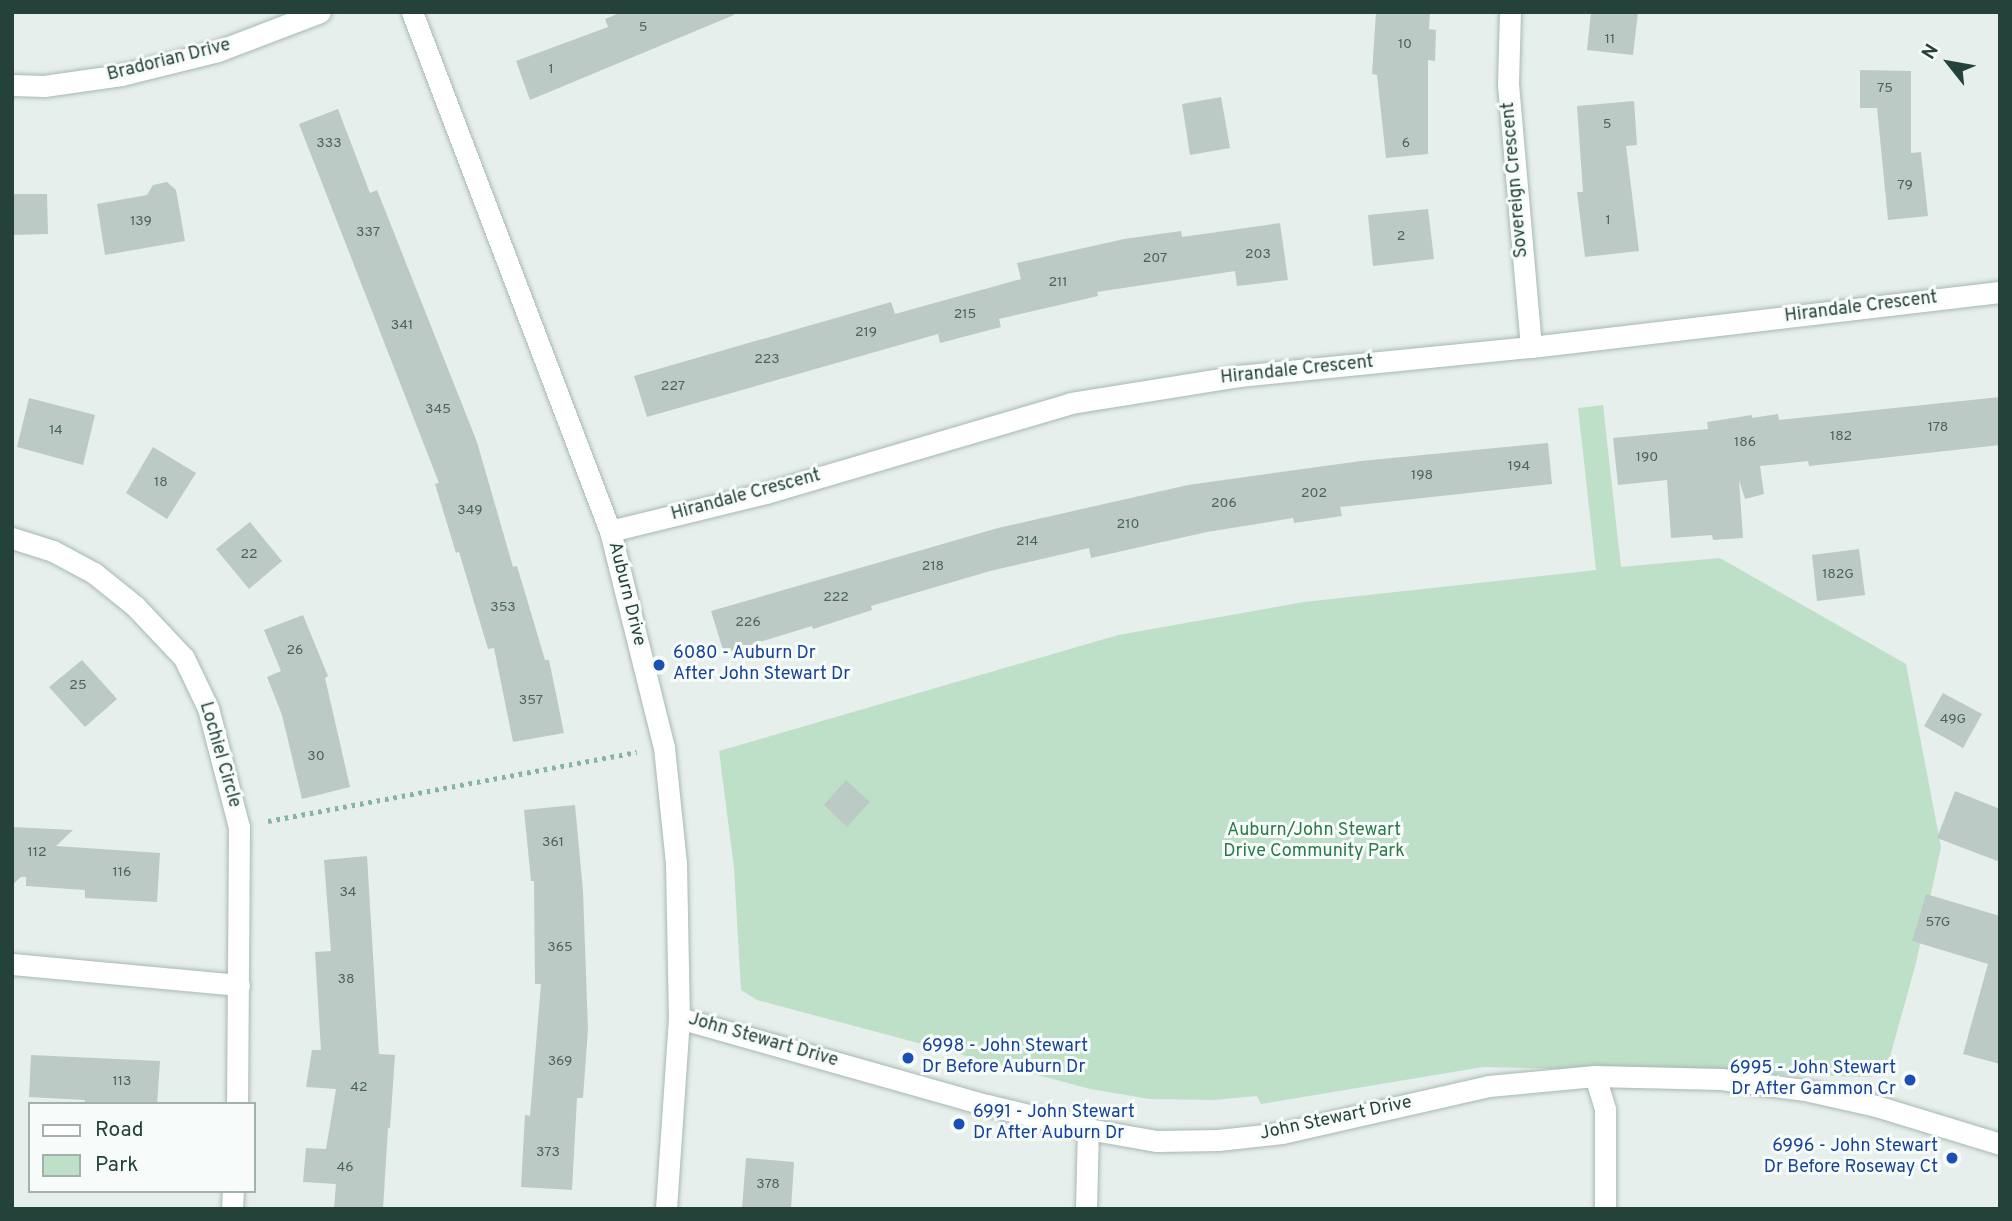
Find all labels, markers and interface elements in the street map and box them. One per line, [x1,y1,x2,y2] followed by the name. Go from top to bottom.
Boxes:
[639,20,647,36] house number: 5
[1914,28,1984,98] north arrow
[1605,32,1615,48] house number: 11
[105,35,233,87] street label: Bradorian Drive
[1398,37,1412,53] house number: 10
[1917,40,1945,64] text: N
[548,62,554,78] house number: 1
[1877,81,1893,97] house number: 75
[1498,101,1534,259] street label: Sovereign Crescent
[1603,117,1611,133] house number: 5
[316,136,342,152] house number: 333
[1402,136,1410,152] house number: 6
[1897,178,1913,194] house number: 79
[1605,213,1611,229] house number: 1
[130,214,152,230] house number: 139
[356,225,380,241] house number: 337
[1397,229,1405,245] house number: 2
[1245,247,1271,263] house number: 203
[1143,251,1167,267] house number: 207
[1048,275,1068,291] house number: 211
[1783,288,1939,328] street label: Hirandale Crescent
[954,307,976,323] house number: 215
[391,318,413,334] house number: 341
[855,325,877,341] house number: 219
[754,352,780,368] house number: 223
[1219,352,1375,390] street label: Hirandale Crescent
[661,379,685,395] house number: 227
[425,402,451,418] house number: 345
[1928,420,1948,436] house number: 178
[49,423,63,439] house number: 14
[1830,429,1852,445] house number: 182
[1734,435,1756,451] house number: 186
[1636,450,1658,466] house number: 190
[1508,459,1530,475] house number: 194
[669,466,823,526] street label: Hirandale Crescent
[1411,468,1433,484] house number: 198
[154,475,168,491] house number: 18
[1301,486,1327,502] house number: 202
[1211,496,1237,512] house number: 206
[457,503,483,519] house number: 349
[1117,517,1139,533] house number: 210
[1016,534,1038,550] house number: 214
[603,540,649,648] street label: Auburn Drive
[240,547,258,563] house number: 22
[922,559,944,575] house number: 218
[1822,567,1854,583] house number: 182G
[823,590,849,606] house number: 222
[490,600,516,616] house number: 353
[735,615,761,631] house number: 226
[287,643,303,659] house number: 26
[673,644,850,686] place label: 6080 - Auburn Dr After John Stewart Dr
[651,657,667,673] marker: 6080 - Auburn Dr After John Stewart Dr
[69,678,87,694] house number: 25
[519,693,543,709] house number: 357
[194,700,244,810] street label: Lochiel Circle
[1940,712,1966,728] house number: 49G
[307,749,325,765] house number: 30
[1223,821,1405,864] park label: Auburn/John Stewart Drive Community Park
[542,835,564,851] house number: 361
[27,845,47,861] house number: 112
[113,865,131,881] house number: 116
[339,885,357,901] house number: 34
[1926,915,1950,931] house number: 57G
[547,940,573,956] house number: 365
[338,972,354,988] house number: 38
[686,1009,840,1073] street label: John Stewart Drive
[922,1037,1088,1080] place label: 6998 - John Stewart Dr Before Auburn Dr
[900,1050,916,1066] marker: 6998 - John Stewart Dr Before Auburn Dr
[548,1054,572,1070] house number: 369
[1730,1059,1896,1102] place label: 6995 - John Stewart Dr After Gammon Cr
[1902,1072,1918,1088] marker: 6995 - John Stewart Dr After Gammon Cr
[113,1074,131,1090] house number: 113
[350,1080,368,1096] house number: 42
[1258,1092,1414,1146] street label: John Stewart Drive
[28,1102,256,1193] legend
[973,1103,1135,1146] place label: 6991 - John Stewart Dr After Auburn Dr
[951,1116,967,1132] marker: 6991 - John Stewart Dr After Auburn Dr
[95,1117,144,1144] text: Road
[1764,1137,1938,1180] place label: 6996 - John Stewart Dr Before Roseway Ct
[536,1145,560,1161] house number: 373
[1944,1150,1960,1166] marker: 6996 - John Stewart Dr Before Roseway Ct
[95,1152,138,1179] text: Park
[336,1160,354,1176] house number: 46
[756,1177,780,1193] house number: 378

